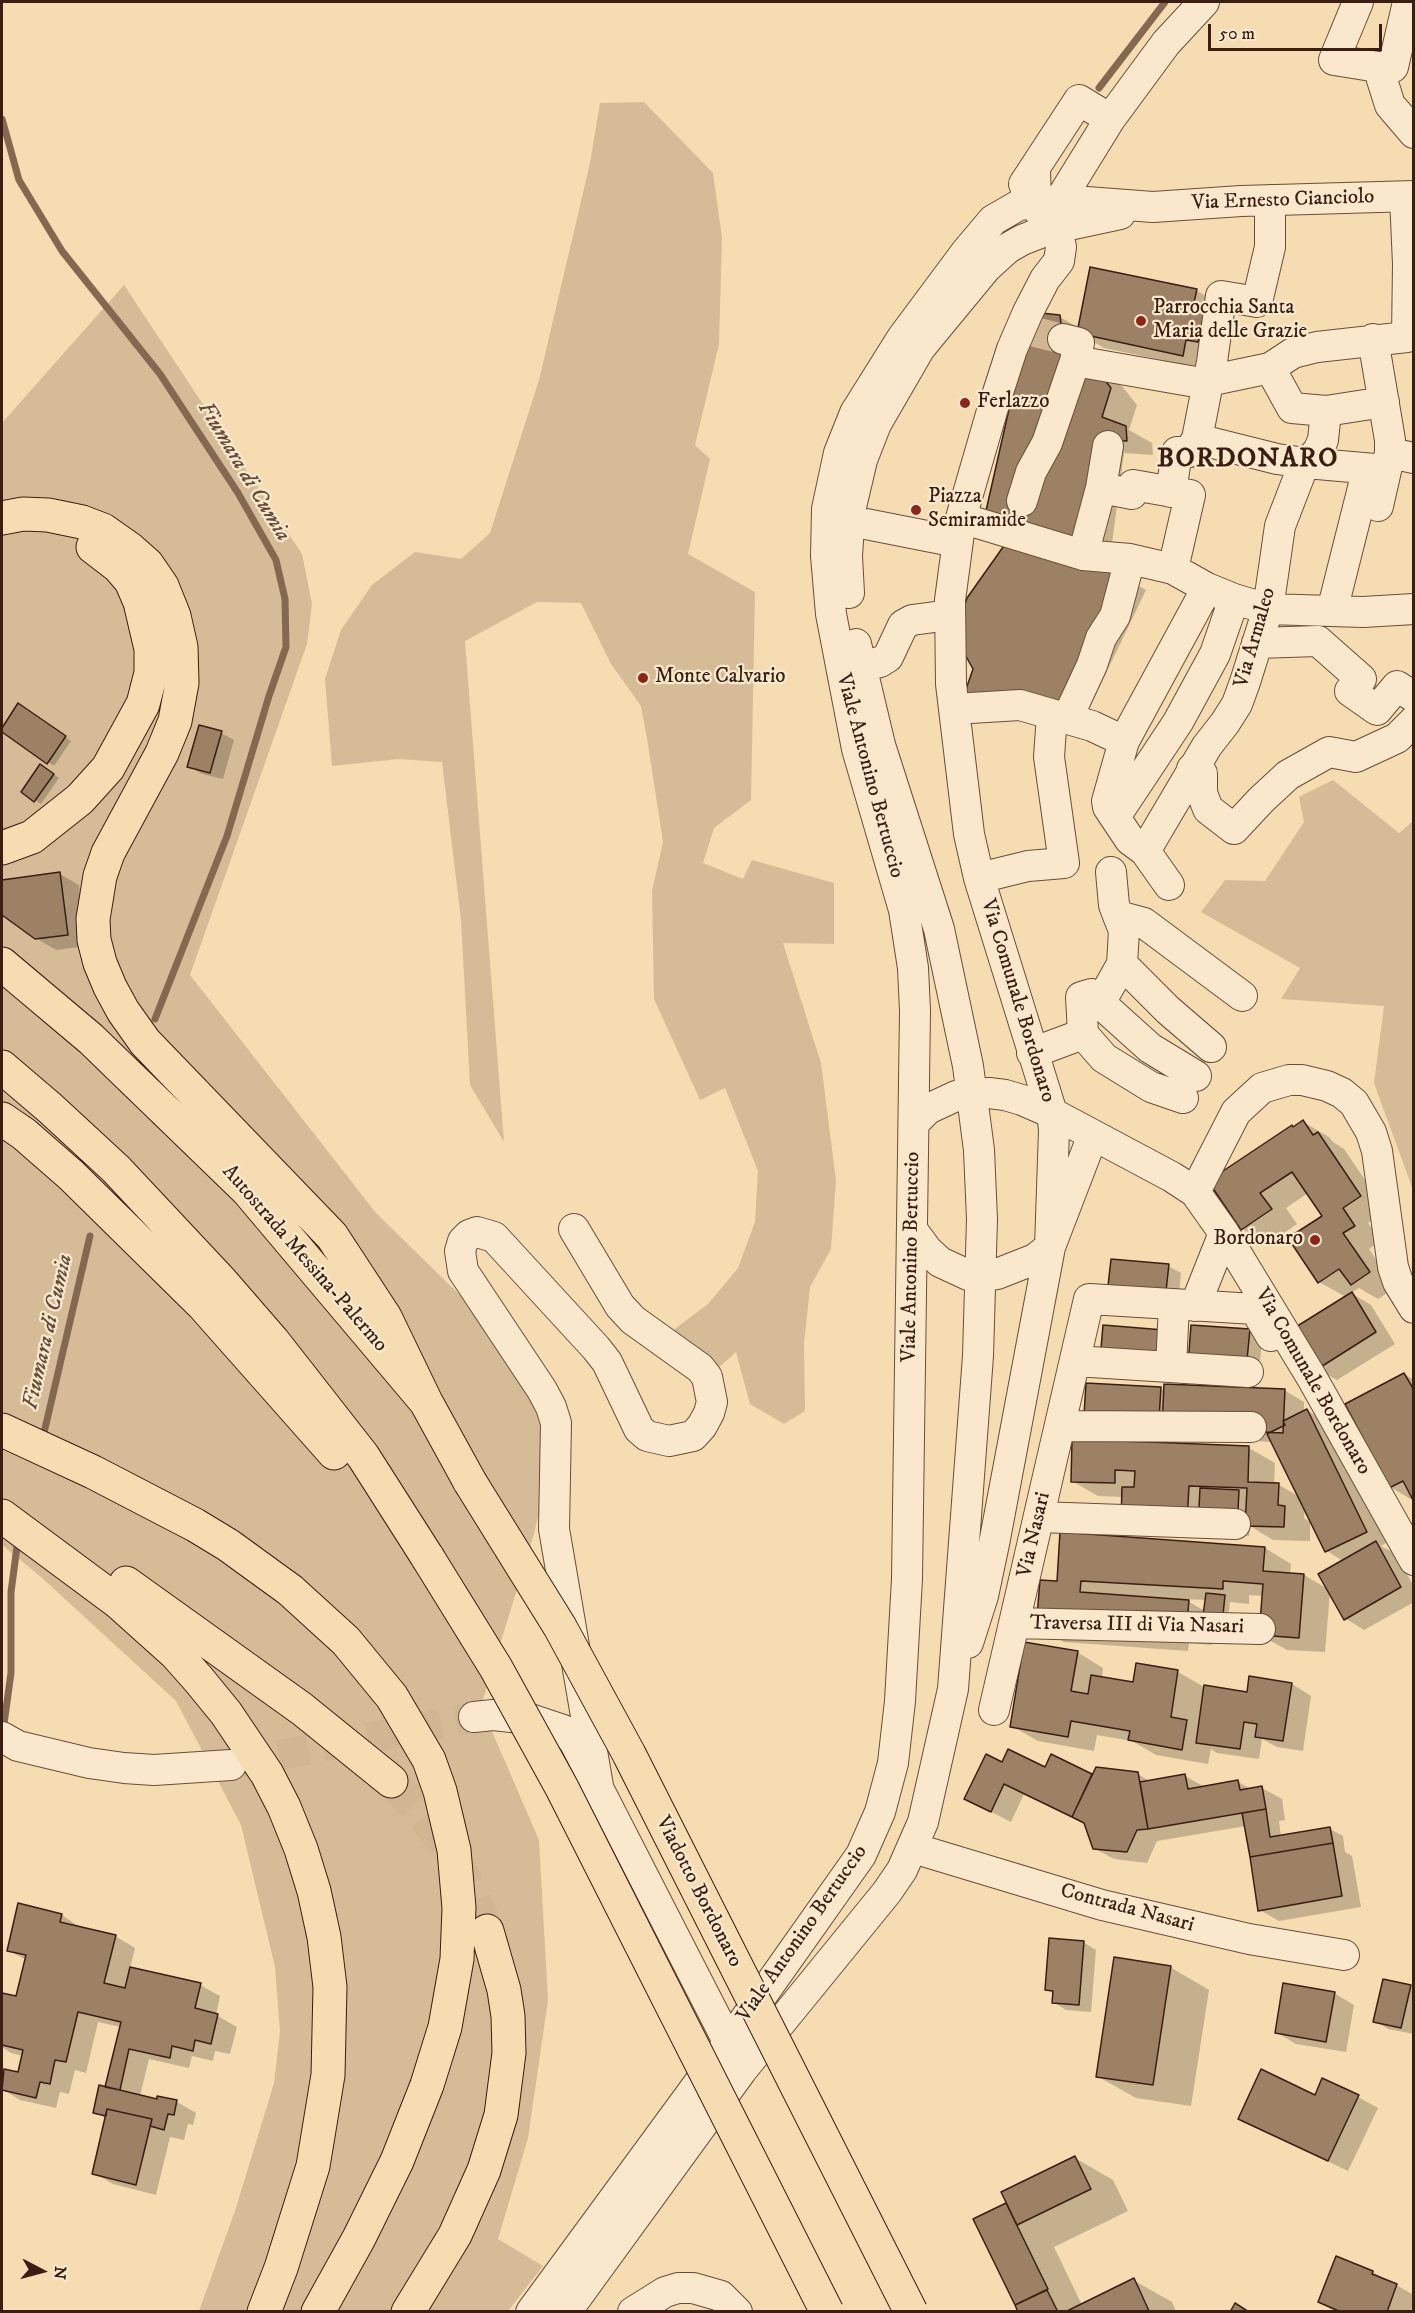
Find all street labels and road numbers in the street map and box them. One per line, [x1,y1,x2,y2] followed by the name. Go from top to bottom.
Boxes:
[1191,185,1375,217] street label: Via Ernesto Cianciolo
[1230,585,1282,691] street label: Via Armaleo
[830,671,908,881] street label: Viale Antonino Bertuccio
[974,896,1060,1106] street label: Via Comunale Bordonaro
[898,1152,926,1362] street label: Viale Antonino Bertuccio
[216,1160,392,1358] street label: Autostrada Messina-Palermo
[1248,1284,1376,1480] street label: Via Comunale Bordonaro
[1013,1490,1057,1580] street label: Via Nasari
[1030,1612,1244,1640] street label: Traversa III di Via Nasari
[649,1812,747,1972] street label: Viadotto Bordonaro
[732,1841,874,2027] street label: Viale Antonino Bertuccio
[1057,1879,1197,1939] street label: Contrada Nasari

